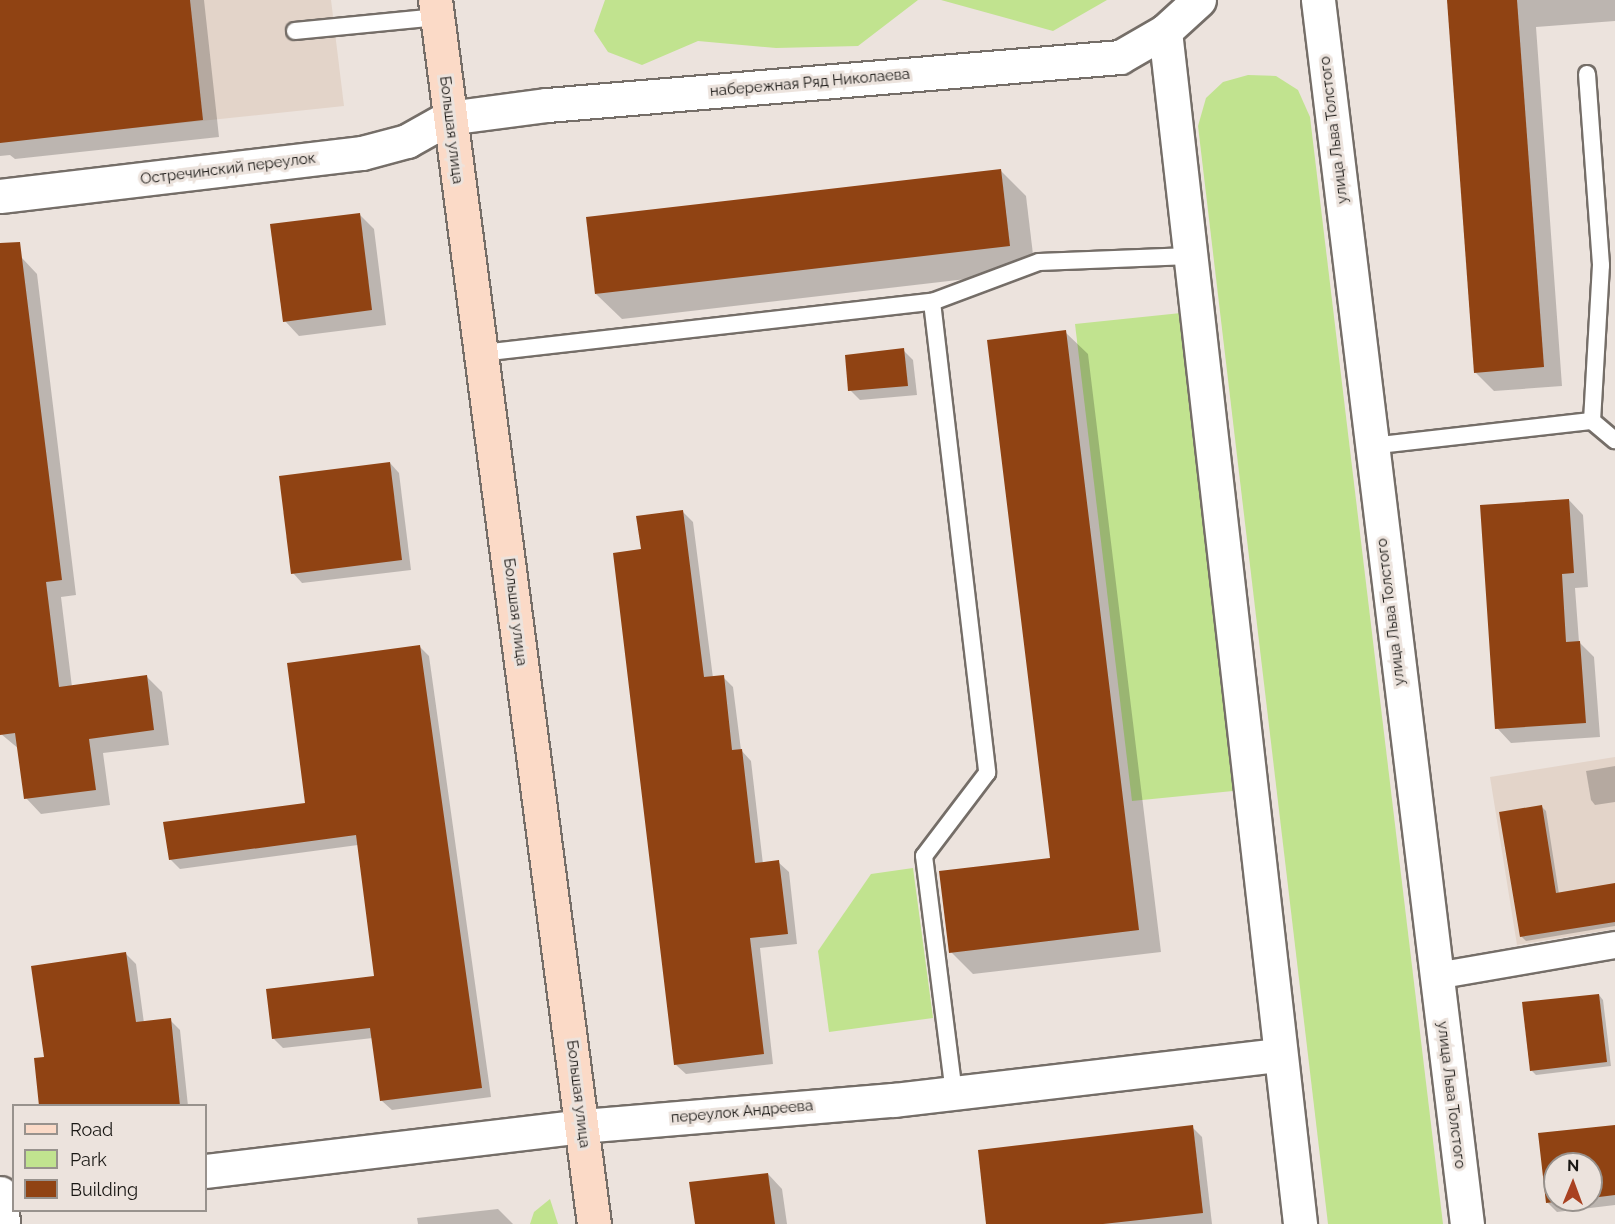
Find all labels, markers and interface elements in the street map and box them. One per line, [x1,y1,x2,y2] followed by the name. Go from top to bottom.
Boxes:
[1316,55,1352,205] street label: улица Льва Толстого
[709,65,911,101] street label: набережная Ряд Николаева
[435,75,467,185] street label: Большая улица
[139,149,317,189] street label: Остречинский переулок
[1373,537,1409,687] street label: улица Льва Толстого
[499,557,531,667] street label: Большая улица
[1433,1020,1469,1170] street label: улица Льва Толстого
[562,1039,594,1149] street label: Большая улица
[670,1097,814,1127] street label: переулок Андреева
[12,1104,207,1212] legend
[70,1119,113,1140] text: Road
[70,1149,107,1170] text: Park
[1543,1152,1603,1212] north arrow
[1567,1156,1580,1175] text: N
[70,1179,138,1200] text: Building

